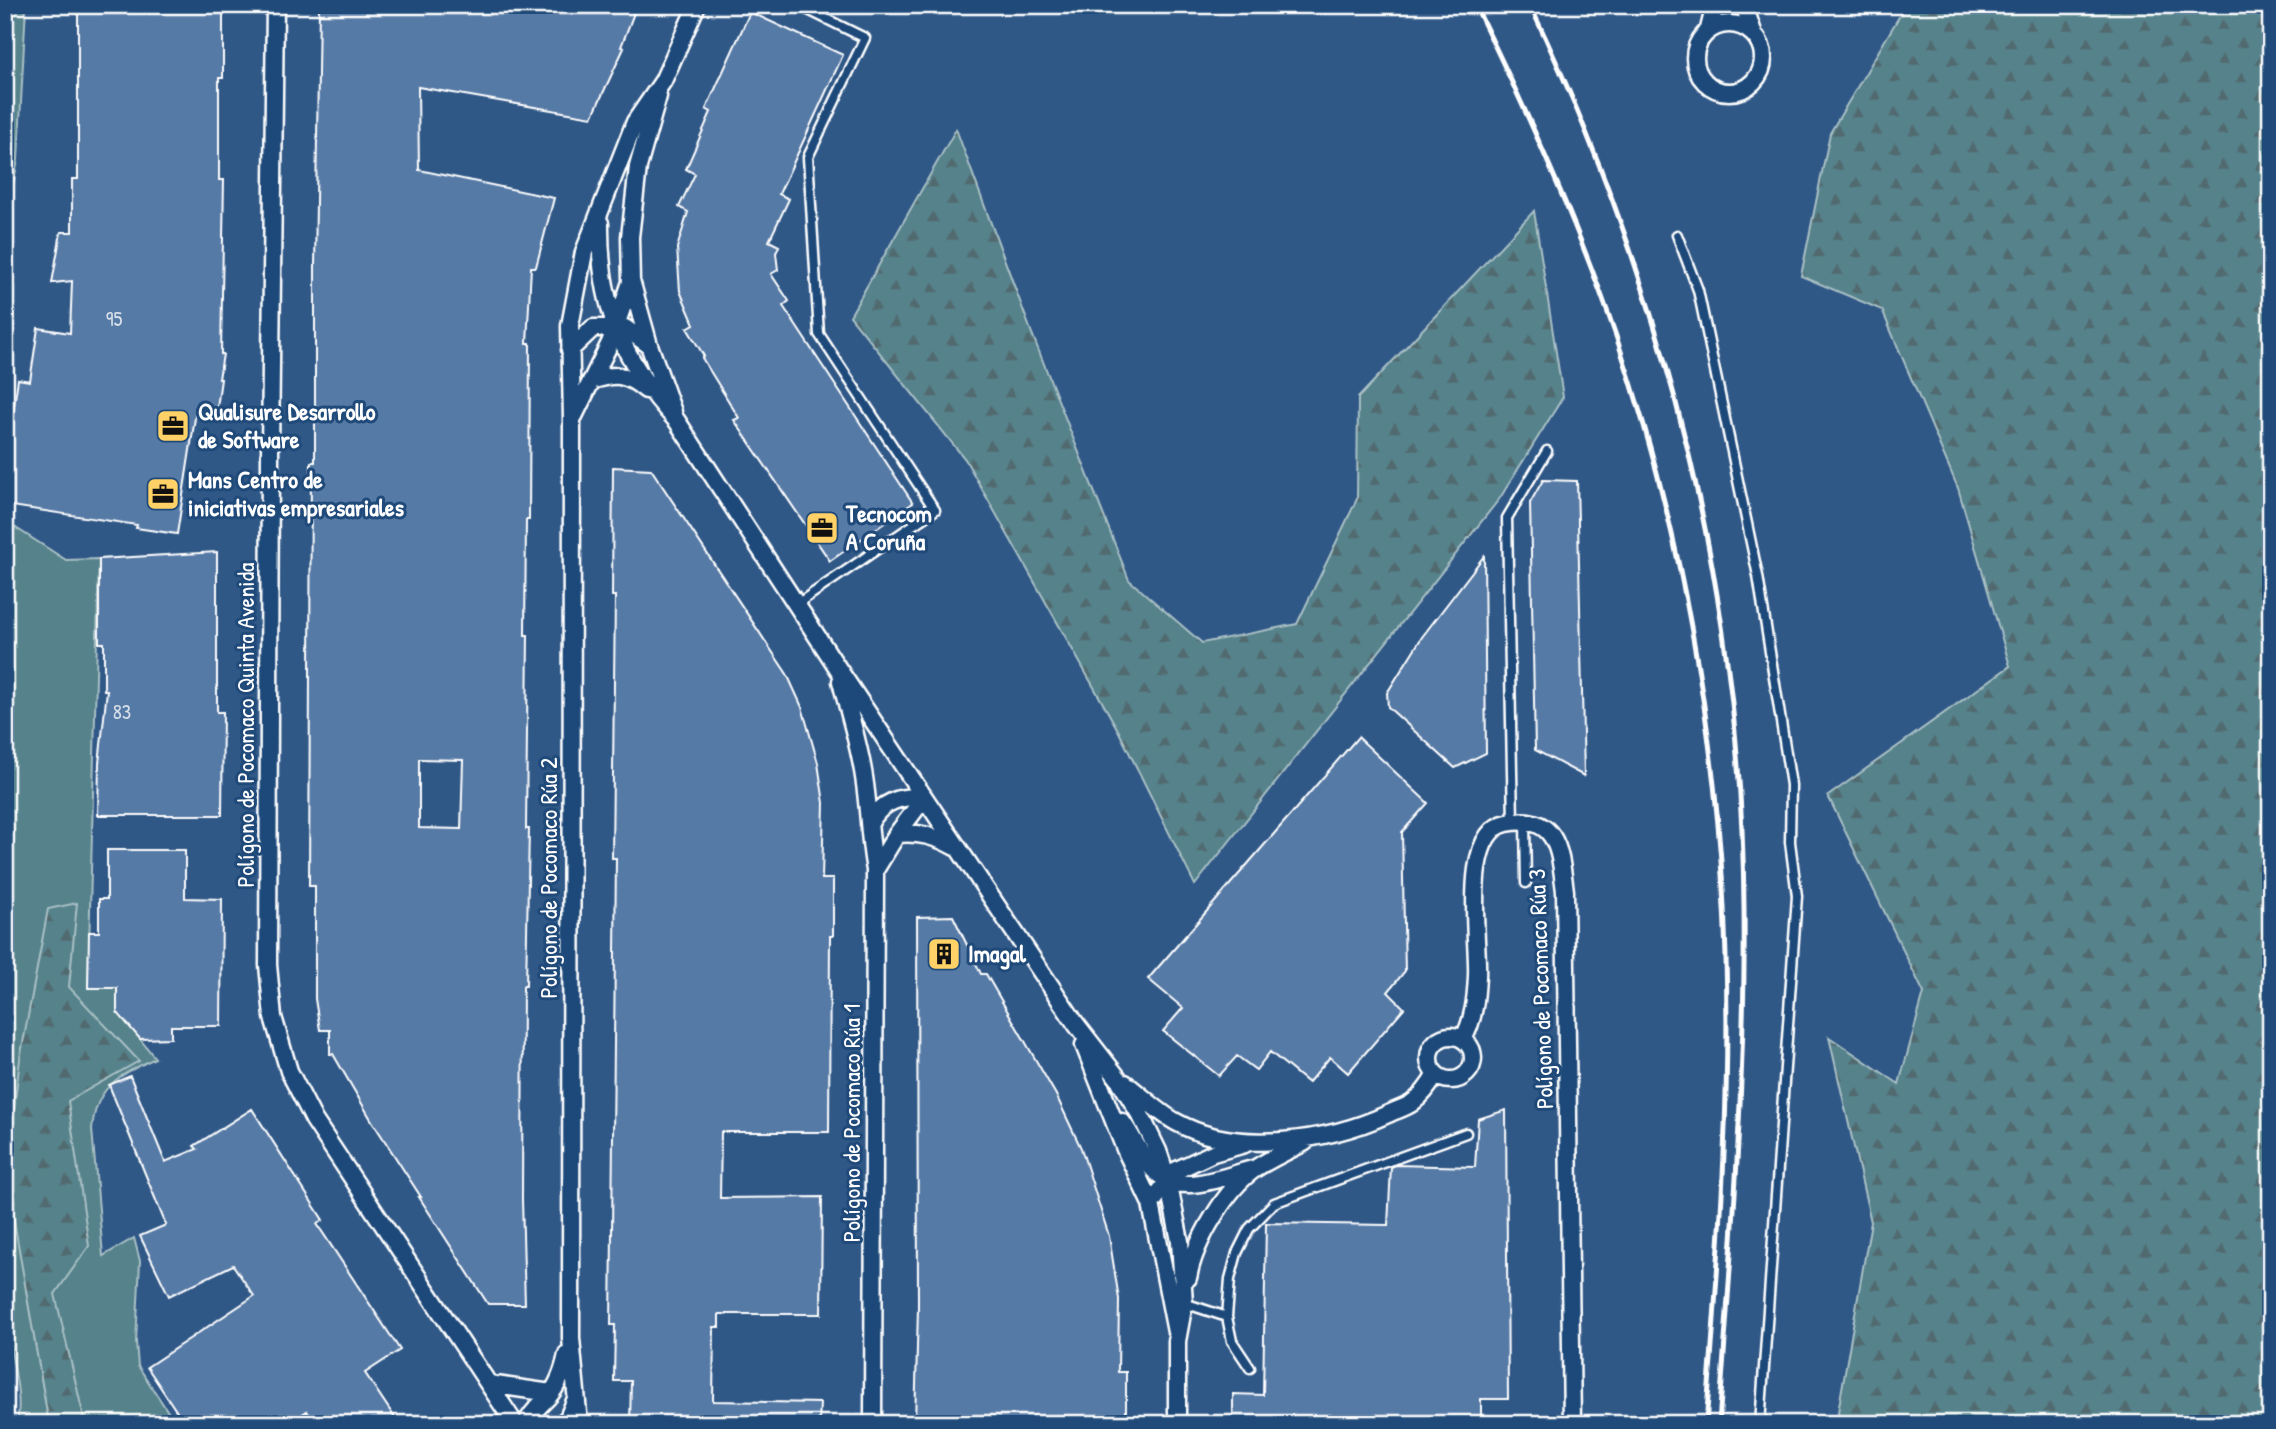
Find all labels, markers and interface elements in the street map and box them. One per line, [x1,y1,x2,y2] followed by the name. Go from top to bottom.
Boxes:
[106,304,122,333] house number: 95
[198,395,376,455] place label: Qualisure Desarrollo de Software
[154,407,192,445] office icon: Qualisure Desarrollo de Software
[188,463,404,524] place label: Mans Centro de iniciativas empresariales
[144,475,182,513] office icon: Mans Centro de iniciativas empresariales
[845,497,932,557] place label: Tecnocom A Coruña
[803,509,841,547] office icon: Tecnocom A Coruña
[229,563,261,887] street label: Polígono de Pocomaco Quinta Avenida
[113,697,131,726] house number: 83
[532,758,564,998] street label: Polígono de Pocomaco Rúa 2
[1520,868,1560,1110] street label: Polígono de Pocomaco Rúa 3
[925,935,963,973] building icon: Imagal
[968,937,1026,970] place label: Imagal
[835,1004,867,1242] street label: Polígono de Pocomaco Rúa 1

